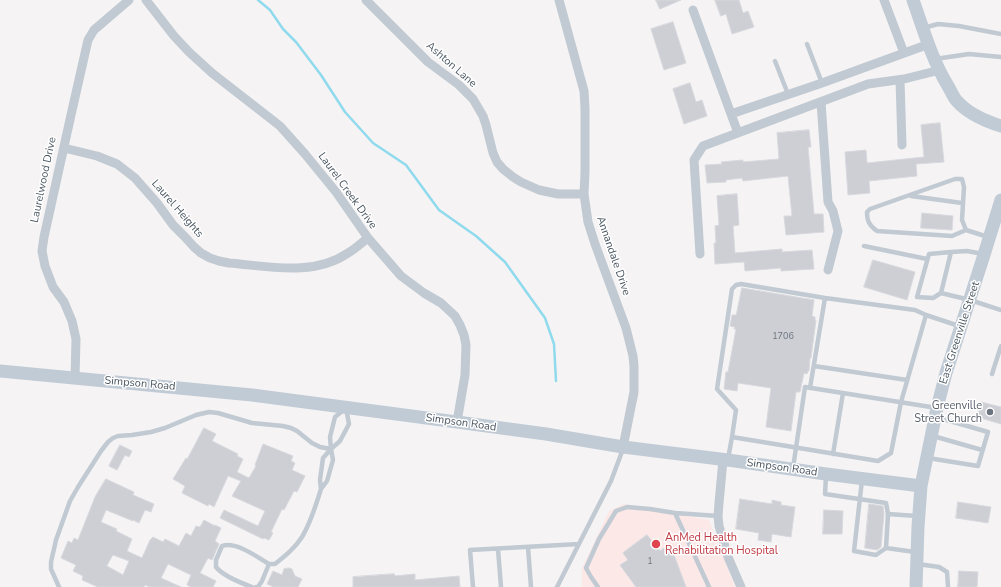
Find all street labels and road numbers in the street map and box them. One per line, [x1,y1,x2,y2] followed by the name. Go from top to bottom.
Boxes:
[423,40,479,90] street label: Ashton Lane
[28,136,60,224] street label: Laurelwood Drive
[315,150,379,232] street label: Laurel Creek Drive
[148,177,206,241] street label: Laurel Heights
[593,215,633,297] street label: Annandale Drive
[937,280,983,386] street label: East Greenville Street
[104,374,176,394] street label: Simpson Road
[425,412,497,434] street label: Simpson Road
[746,457,818,479] street label: Simpson Road

